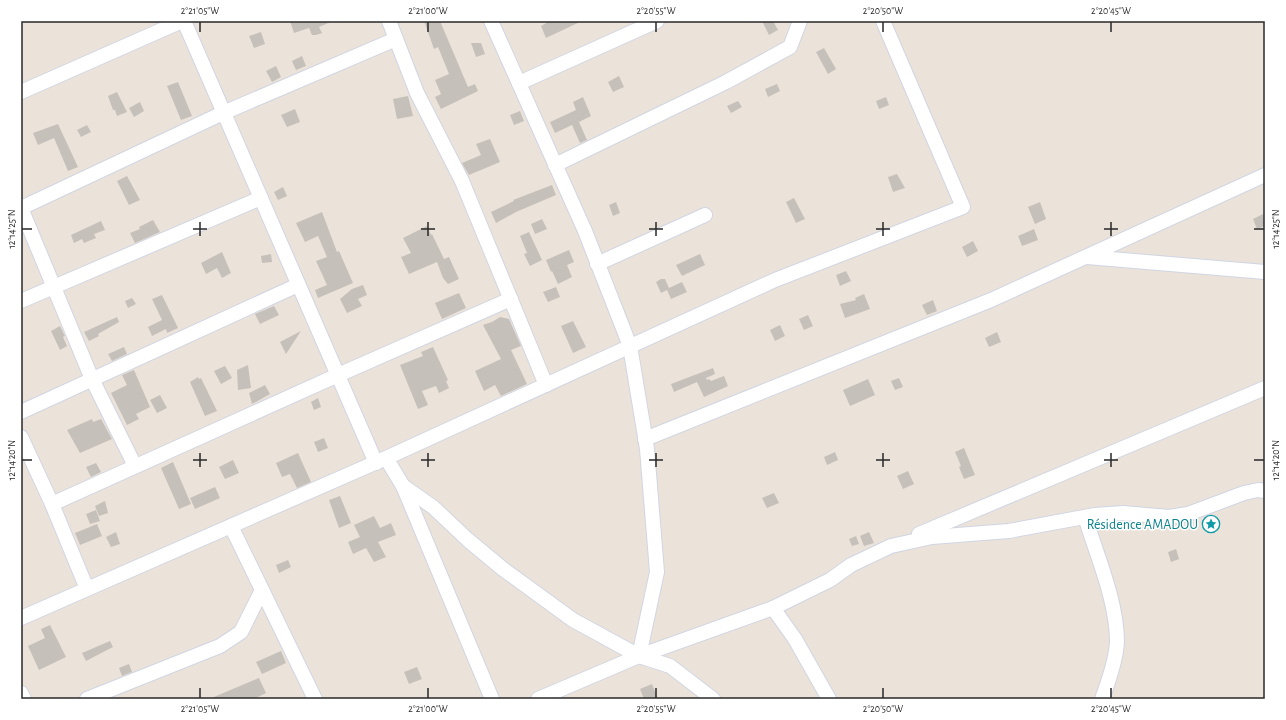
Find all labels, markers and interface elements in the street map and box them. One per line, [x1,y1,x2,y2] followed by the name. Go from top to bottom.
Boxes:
[181,6,219,16] text: 2°21'05"W
[408,6,448,16] text: 2°21'00"W
[636,6,676,16] text: 2°20'55"W
[863,6,903,16] text: 2°20'50"W
[1091,6,1131,16] text: 2°20'45"W
[7,209,17,249] text: 12°14'25"N
[1271,209,1281,249] text: 12°14'25"N
[7,440,17,480] text: 12°14'20"N
[1271,440,1281,480] text: 12°14'20"N
[1201,514,1221,534] place icon: Résidence AMADOU
[1087,518,1198,532] place label: Résidence AMADOU
[181,704,219,714] text: 2°21'05"W
[408,704,448,714] text: 2°21'00"W
[636,704,676,714] text: 2°20'55"W
[863,704,903,714] text: 2°20'50"W
[1091,704,1131,714] text: 2°20'45"W

